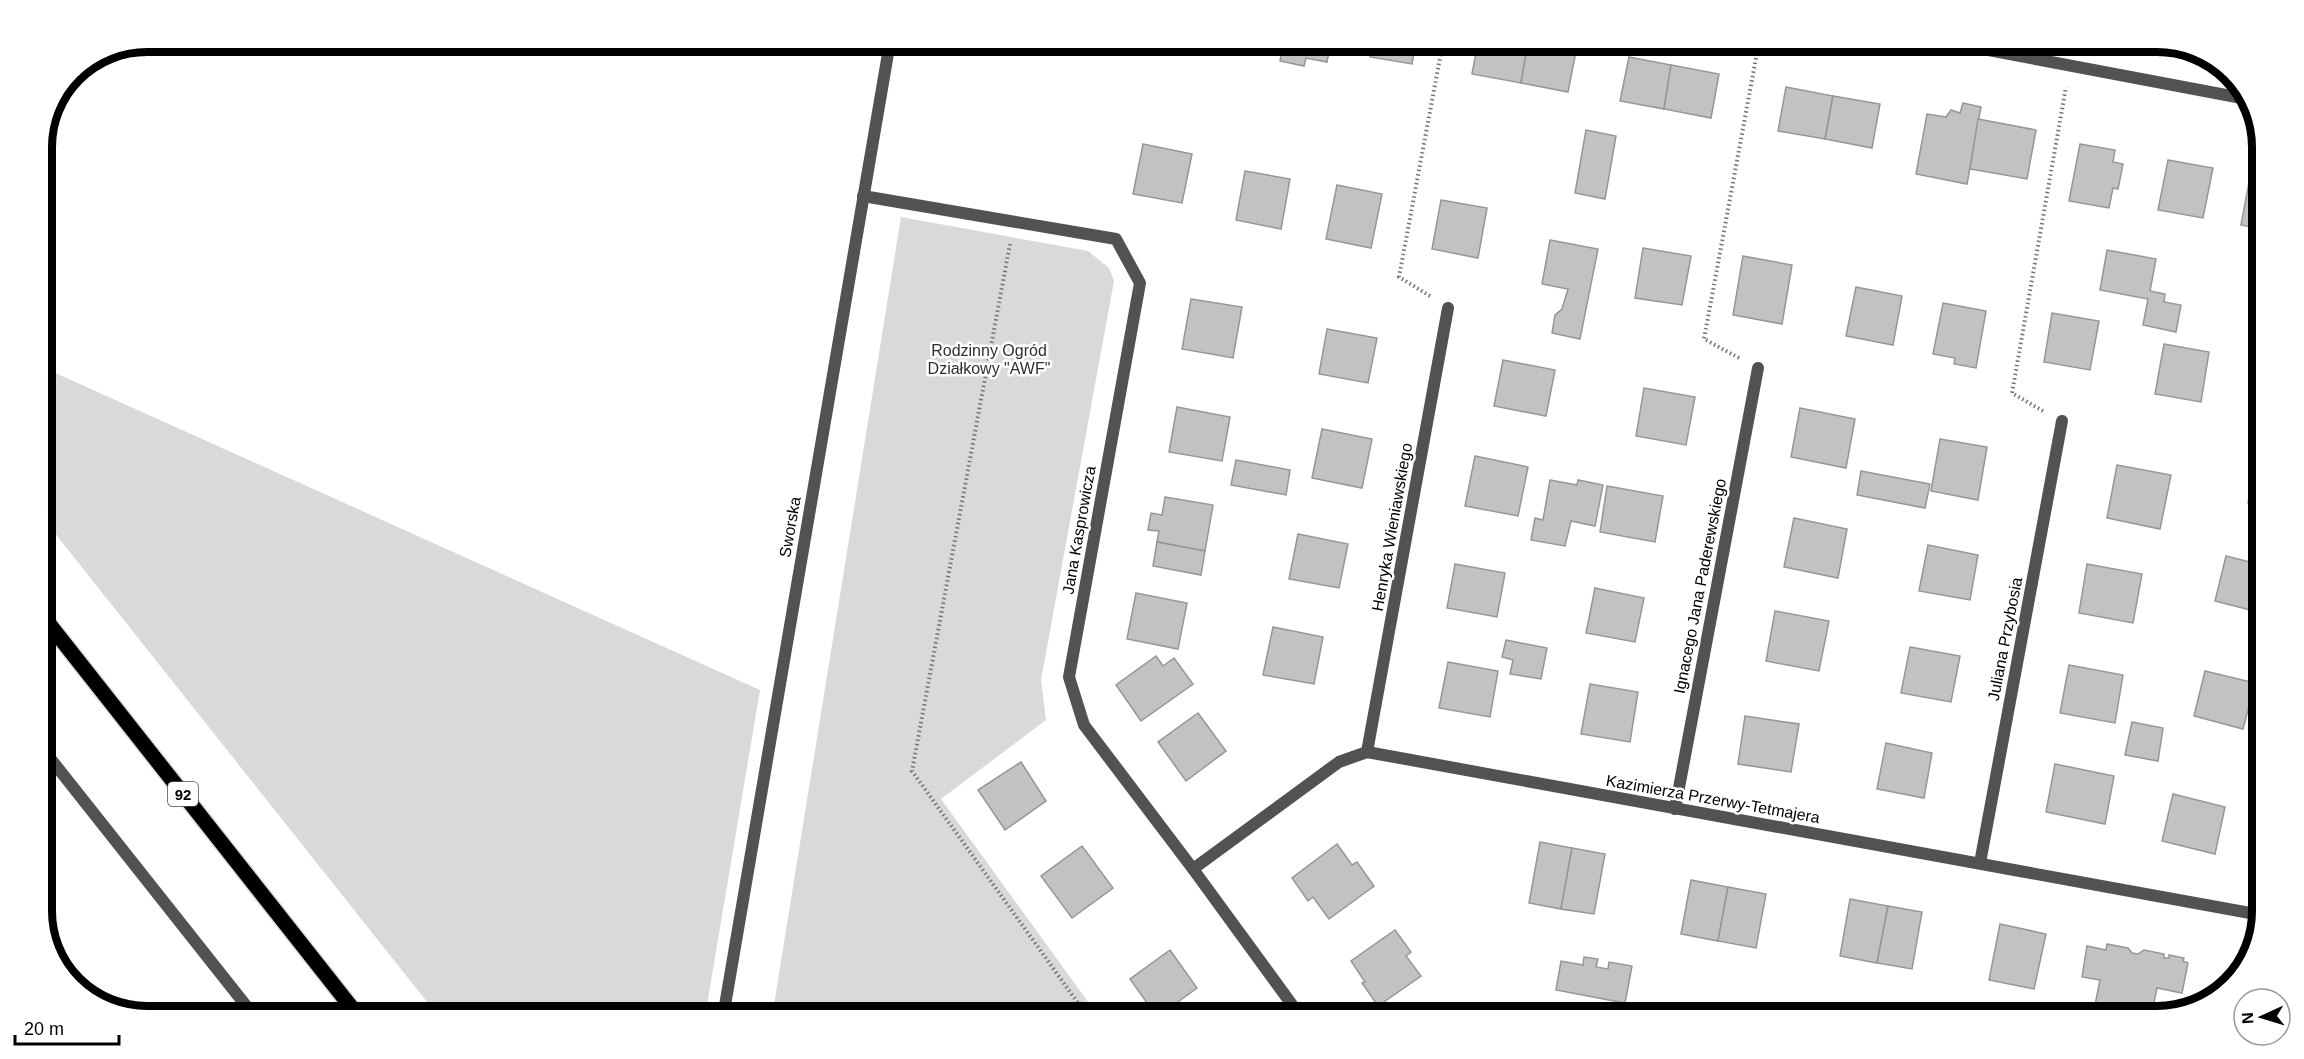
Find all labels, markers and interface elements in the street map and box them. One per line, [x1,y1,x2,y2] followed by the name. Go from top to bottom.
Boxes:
[928,342,1050,377] park label: Rodzinny Ogród Działkowy "AWF"
[1369,441,1415,613] street label: Henryka Wieniawskiego
[1059,464,1099,595] street label: Jana Kasprowicza
[1671,477,1729,695] street label: Ignacego Jana Paderewskiego
[776,495,804,559] street label: Sworska
[1985,576,2025,702] street label: Juliana Przybosia
[1605,772,1821,826] street label: Kazimierza Przerwy-Tetmajera
[168,782,198,806] road number: 92
[2232,987,2292,1047] north arrow
[15,1008,118,1046] scale bar
[2239,1012,2256,1024] text: N
[24,1019,64,1039] text: 20 m

